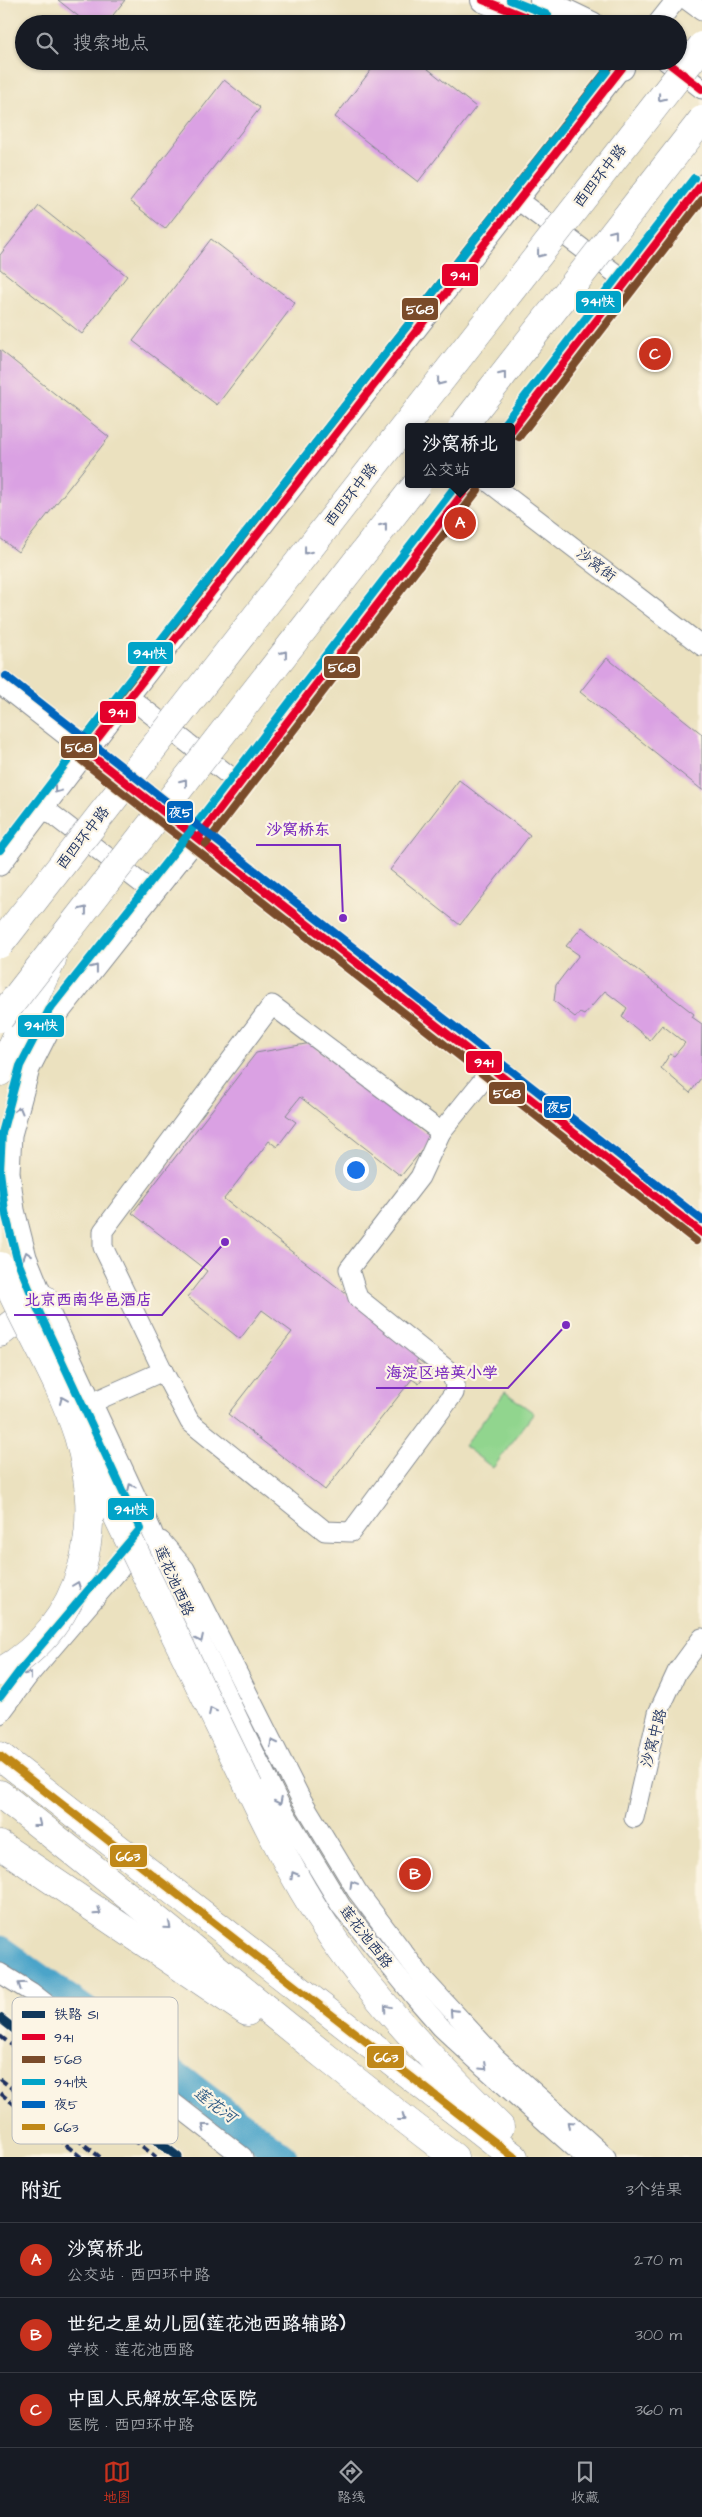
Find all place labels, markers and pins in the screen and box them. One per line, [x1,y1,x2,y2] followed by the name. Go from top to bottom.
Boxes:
[639,335,671,373] pin: C
[444,504,476,542] pin: A
[256,814,340,845] callout: 沙窝桥东
[14,1284,162,1315] callout: 北京西南华邑酒店
[376,1357,508,1388] callout: 海淀区培英小学
[399,1855,431,1893] pin: B

